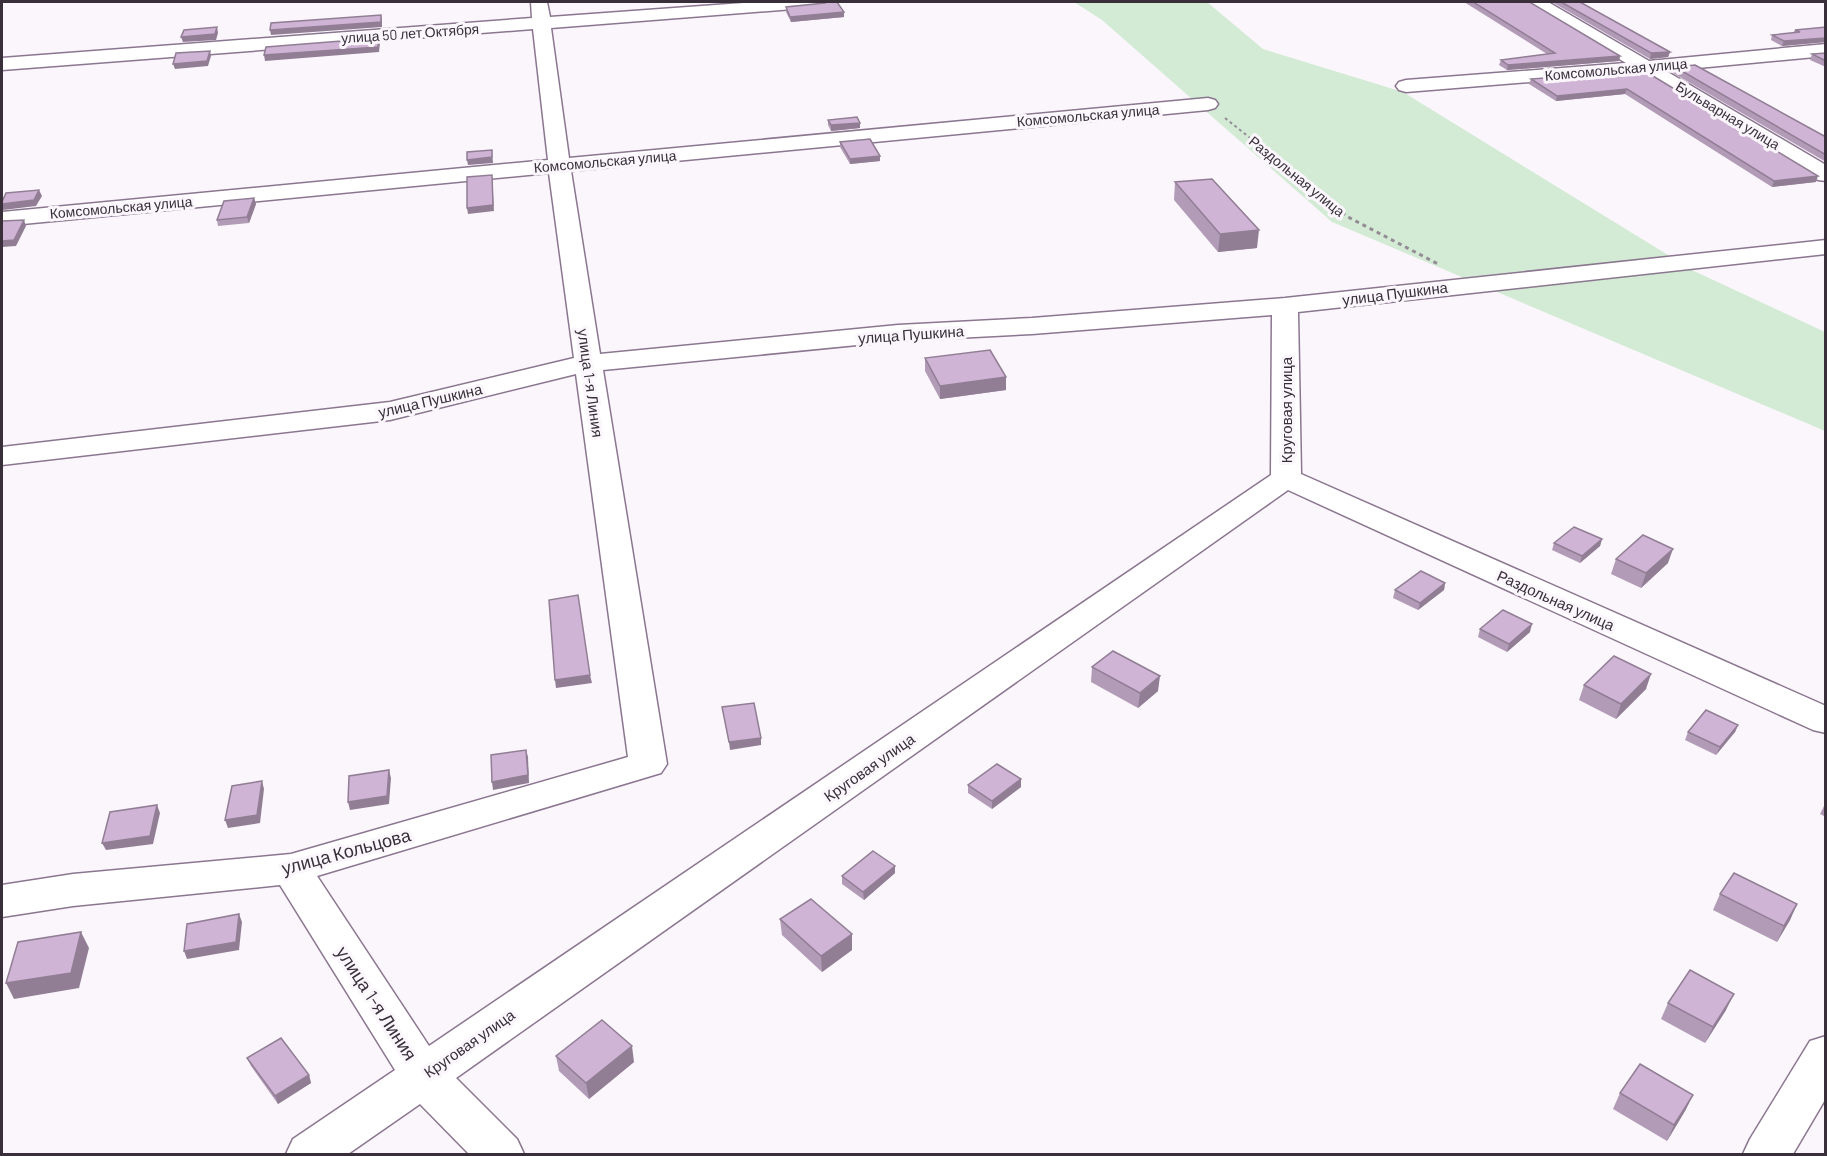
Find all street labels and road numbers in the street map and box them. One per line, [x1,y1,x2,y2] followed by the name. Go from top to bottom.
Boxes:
[340,20,480,46] street label: улица 50 лет Октября
[1544,54,1688,84] street label: Комсомольская улица
[1673,77,1783,153] street label: Бульварная улица
[1016,100,1160,130] street label: Комсомольская улица
[1246,132,1348,220] street label: Раздольная улица
[533,146,677,176] street label: Комсомольская улица
[49,192,193,222] street label: Комсомольская улица
[1341,278,1449,308] street label: улица Пушкина
[857,321,965,347] street label: улица Пушкина
[574,328,608,438] street label: улица 1-я Линия
[1277,356,1295,463] street label: Круговая улица
[376,379,484,421] street label: улица Пушкина
[1495,566,1618,634] street label: Раздольная улица
[820,729,918,805] street label: Круговая улица
[279,823,414,879] street label: улица Кольцова
[332,942,422,1064] street label: улица 1-я Линия
[420,1005,518,1081] street label: Круговая улица

